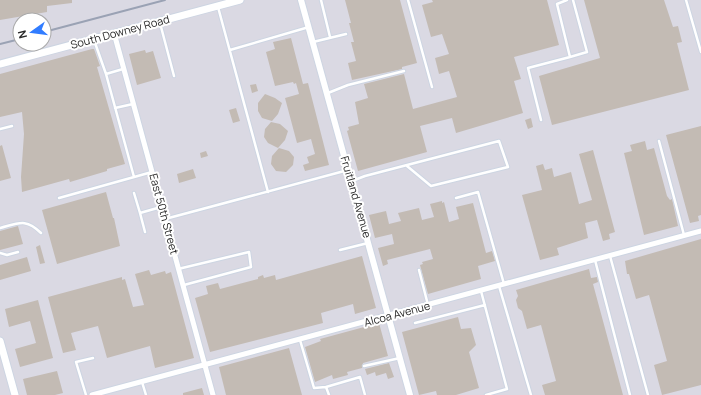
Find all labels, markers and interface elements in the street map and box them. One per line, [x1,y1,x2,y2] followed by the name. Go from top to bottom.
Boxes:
[69,11,171,52] street label: South Downey Road
[12,12,52,52] north arrow
[14,29,30,40] text: N
[338,154,376,240] street label: Fruitland Avenue
[146,172,183,256] street label: East 50th Street
[362,297,432,330] street label: Alcoa Avenue

